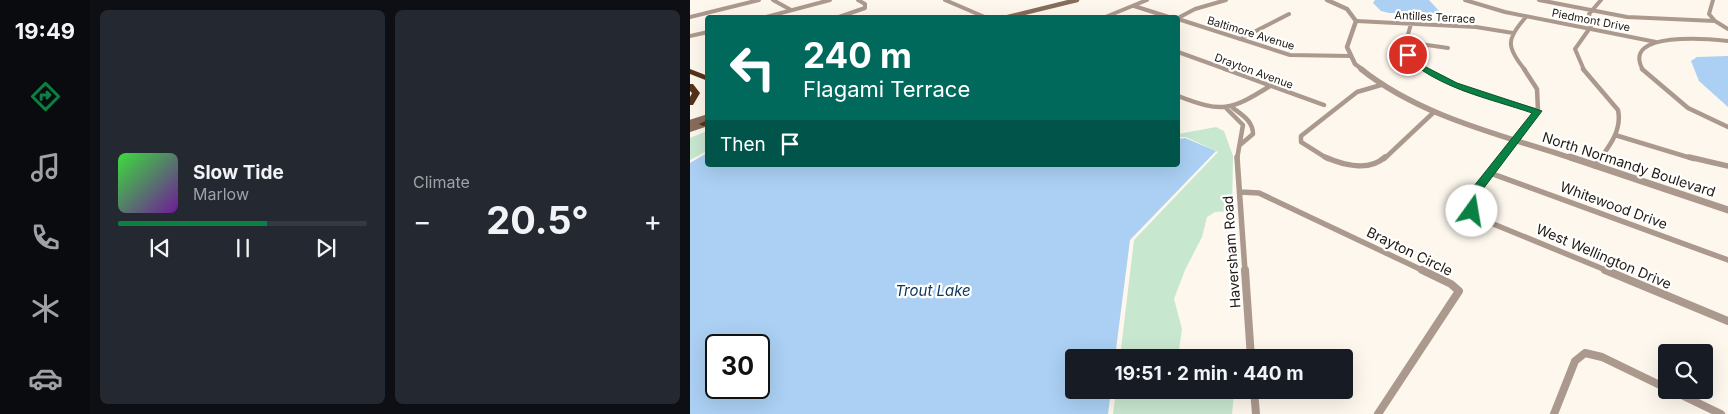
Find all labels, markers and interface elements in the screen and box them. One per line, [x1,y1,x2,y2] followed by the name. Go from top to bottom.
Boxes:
[1551,6,1631,34] street label: Piedmont Drive
[1394,8,1476,26] street label: Antilles Terrace
[1206,13,1296,53] street label: Baltimore Avenue
[15,18,75,44] text: 19:49
[803,34,912,76] text: 240 m
[1387,34,1429,76] pin
[720,35,785,100] icon: left
[1394,41,1422,69] icon: arrive
[1213,50,1295,92] street label: Drayton Avenue
[803,76,970,102] text: Flagami Terrace
[28,79,63,114] icon: directions
[1540,128,1718,200] street label: North Normandy Boulevard
[776,130,804,158] icon: arrive
[720,133,766,156] text: Then
[28,150,63,185] icon: music
[193,161,284,184] text: Slow Tide
[413,172,470,192] text: Climate
[1558,178,1670,232] street label: Whitewood Drive
[193,184,249,204] text: Marlow
[1445,184,1497,236] position arrow
[1219,195,1243,309] street label: Haversham Road
[486,197,589,243] text: 20.5°
[413,204,432,238] text: −
[643,204,662,238] text: +
[28,220,63,255] icon: phone
[1534,220,1674,292] street label: West Wellington Drive
[1364,223,1456,279] street label: Brayton Circle
[146,234,174,262] icon: previous
[229,234,257,262] icon: pause
[312,234,340,262] icon: next
[895,281,971,300] water label: Trout Lake
[28,291,63,326] icon: climate
[705,334,770,399] speed limit sign: 30
[1658,344,1713,399] map controls
[1658,344,1713,399] button: search
[28,361,63,396] icon: car
[1114,362,1304,385] text: 19:51 · 2 min · 440 m

